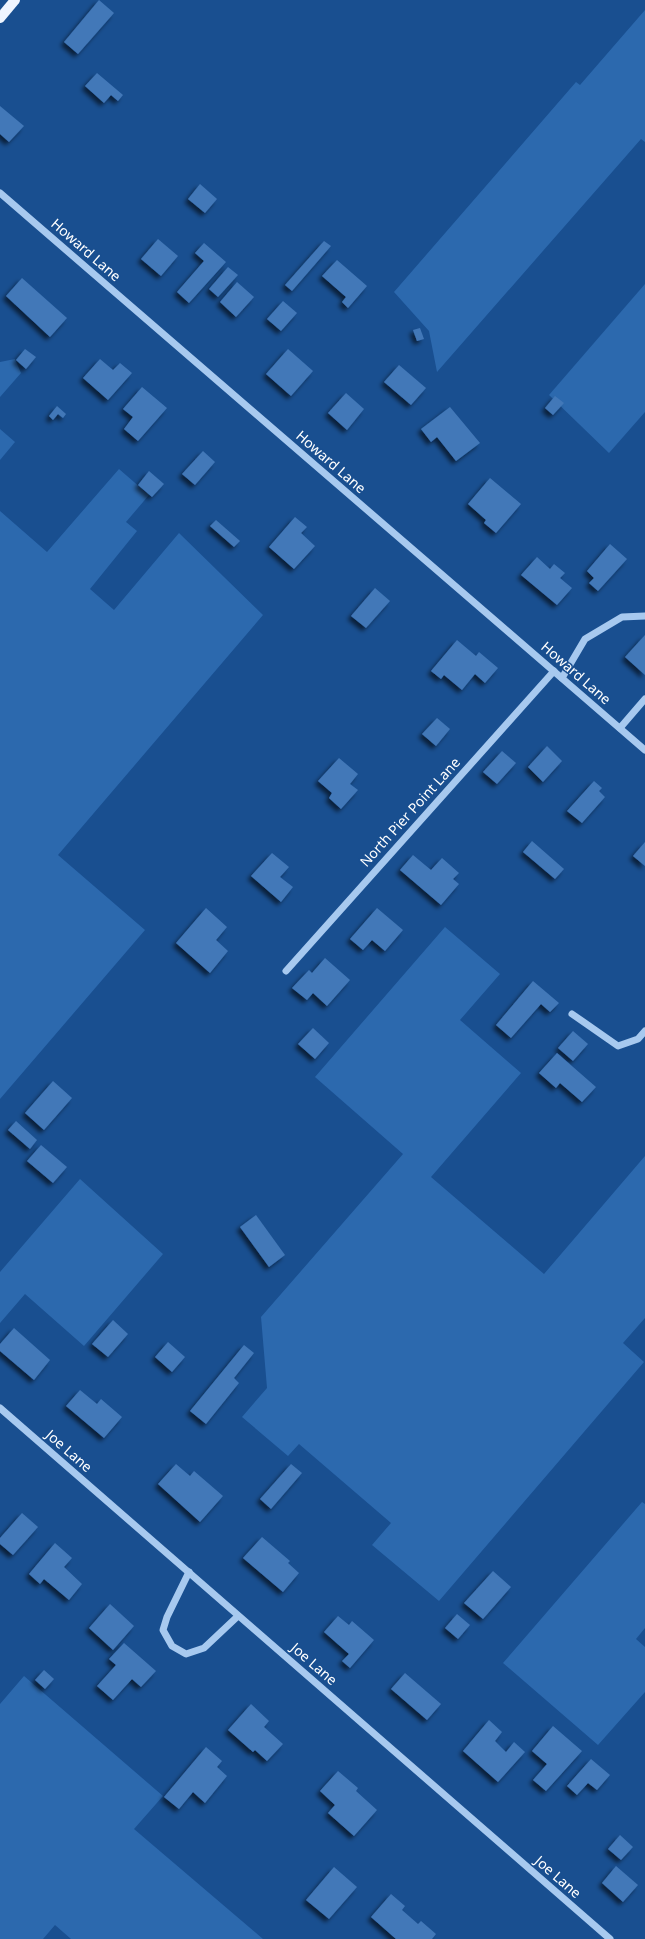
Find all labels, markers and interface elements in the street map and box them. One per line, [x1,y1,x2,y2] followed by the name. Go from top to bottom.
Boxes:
[47,214,125,285] street label: Howard Lane
[292,426,370,497] street label: Howard Lane
[537,637,615,708] street label: Howard Lane
[355,753,464,871] street label: North Pier Point Lane
[41,1424,97,1476] street label: Joe Lane
[286,1637,342,1689] street label: Joe Lane
[530,1850,586,1902] street label: Joe Lane

